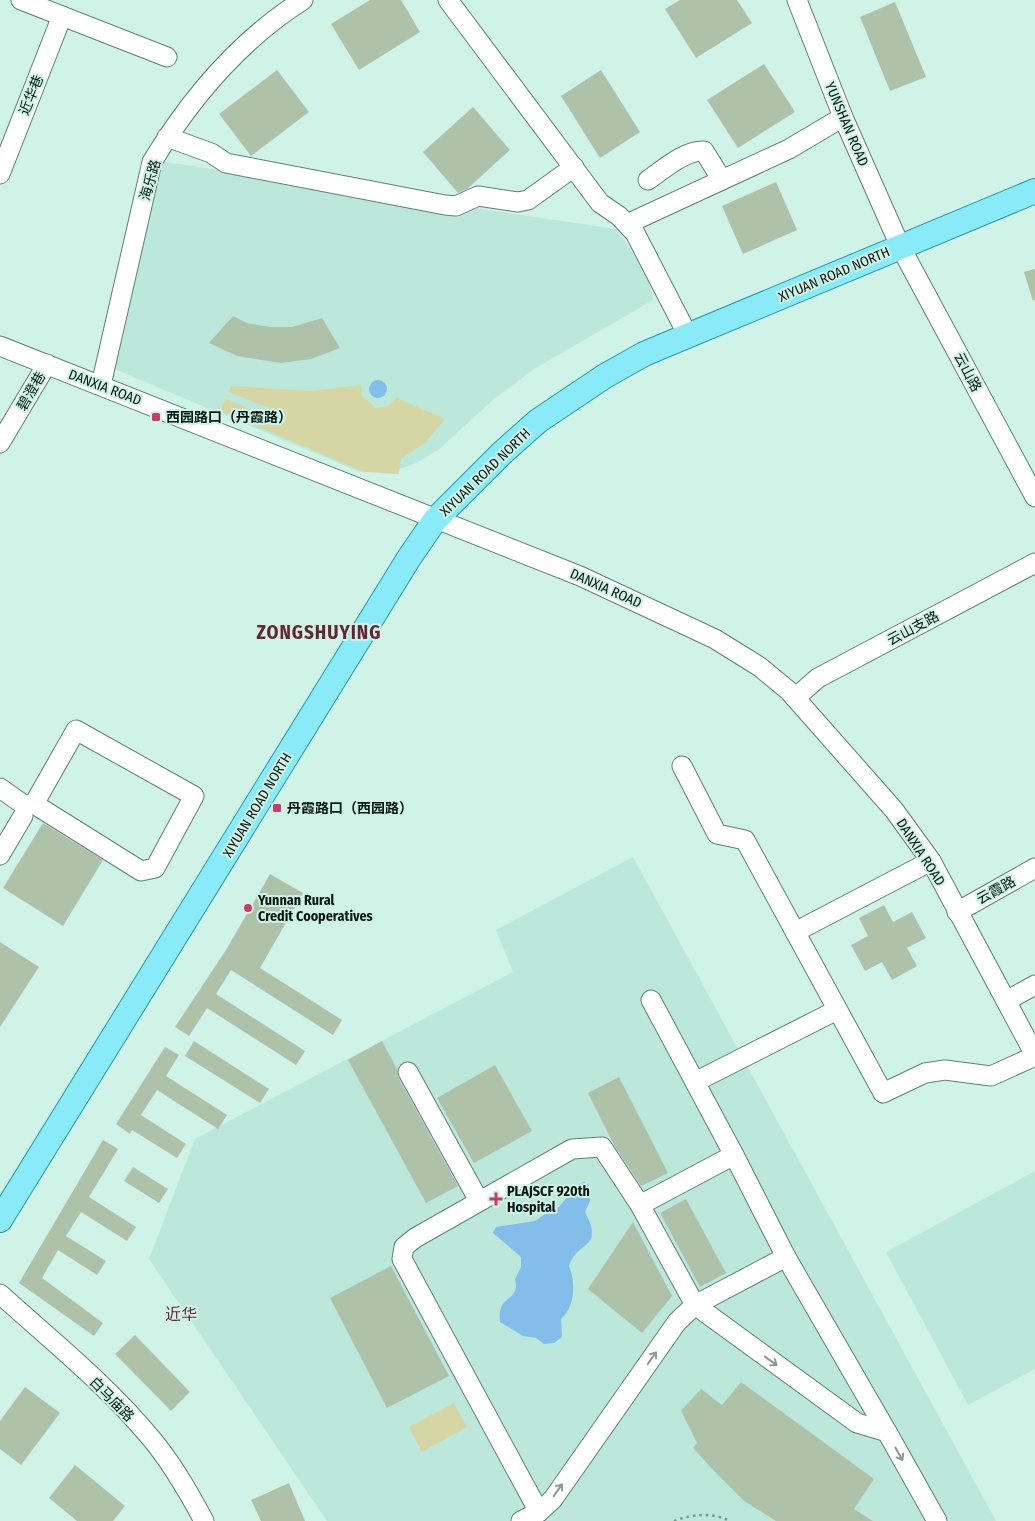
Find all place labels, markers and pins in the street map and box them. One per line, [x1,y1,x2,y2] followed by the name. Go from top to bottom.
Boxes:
[166,409,292,426] place label: 西园路口（丹霞路）
[150,411,162,423] marker: 西园路口（丹霞路）
[287,800,413,817] place label: 丹霞路口（西园路）
[271,802,283,814] marker: 丹霞路口（西园路）
[257,892,373,925] place label: Yunnan Rural Credit Cooperatives
[242,902,254,914] marker: Yunnan Rural Credit Cooperatives
[507,1183,590,1216] place label: PLAJSCF 920th Hospital
[489,1192,503,1206] marker: PLAJSCF 920th Hospital

